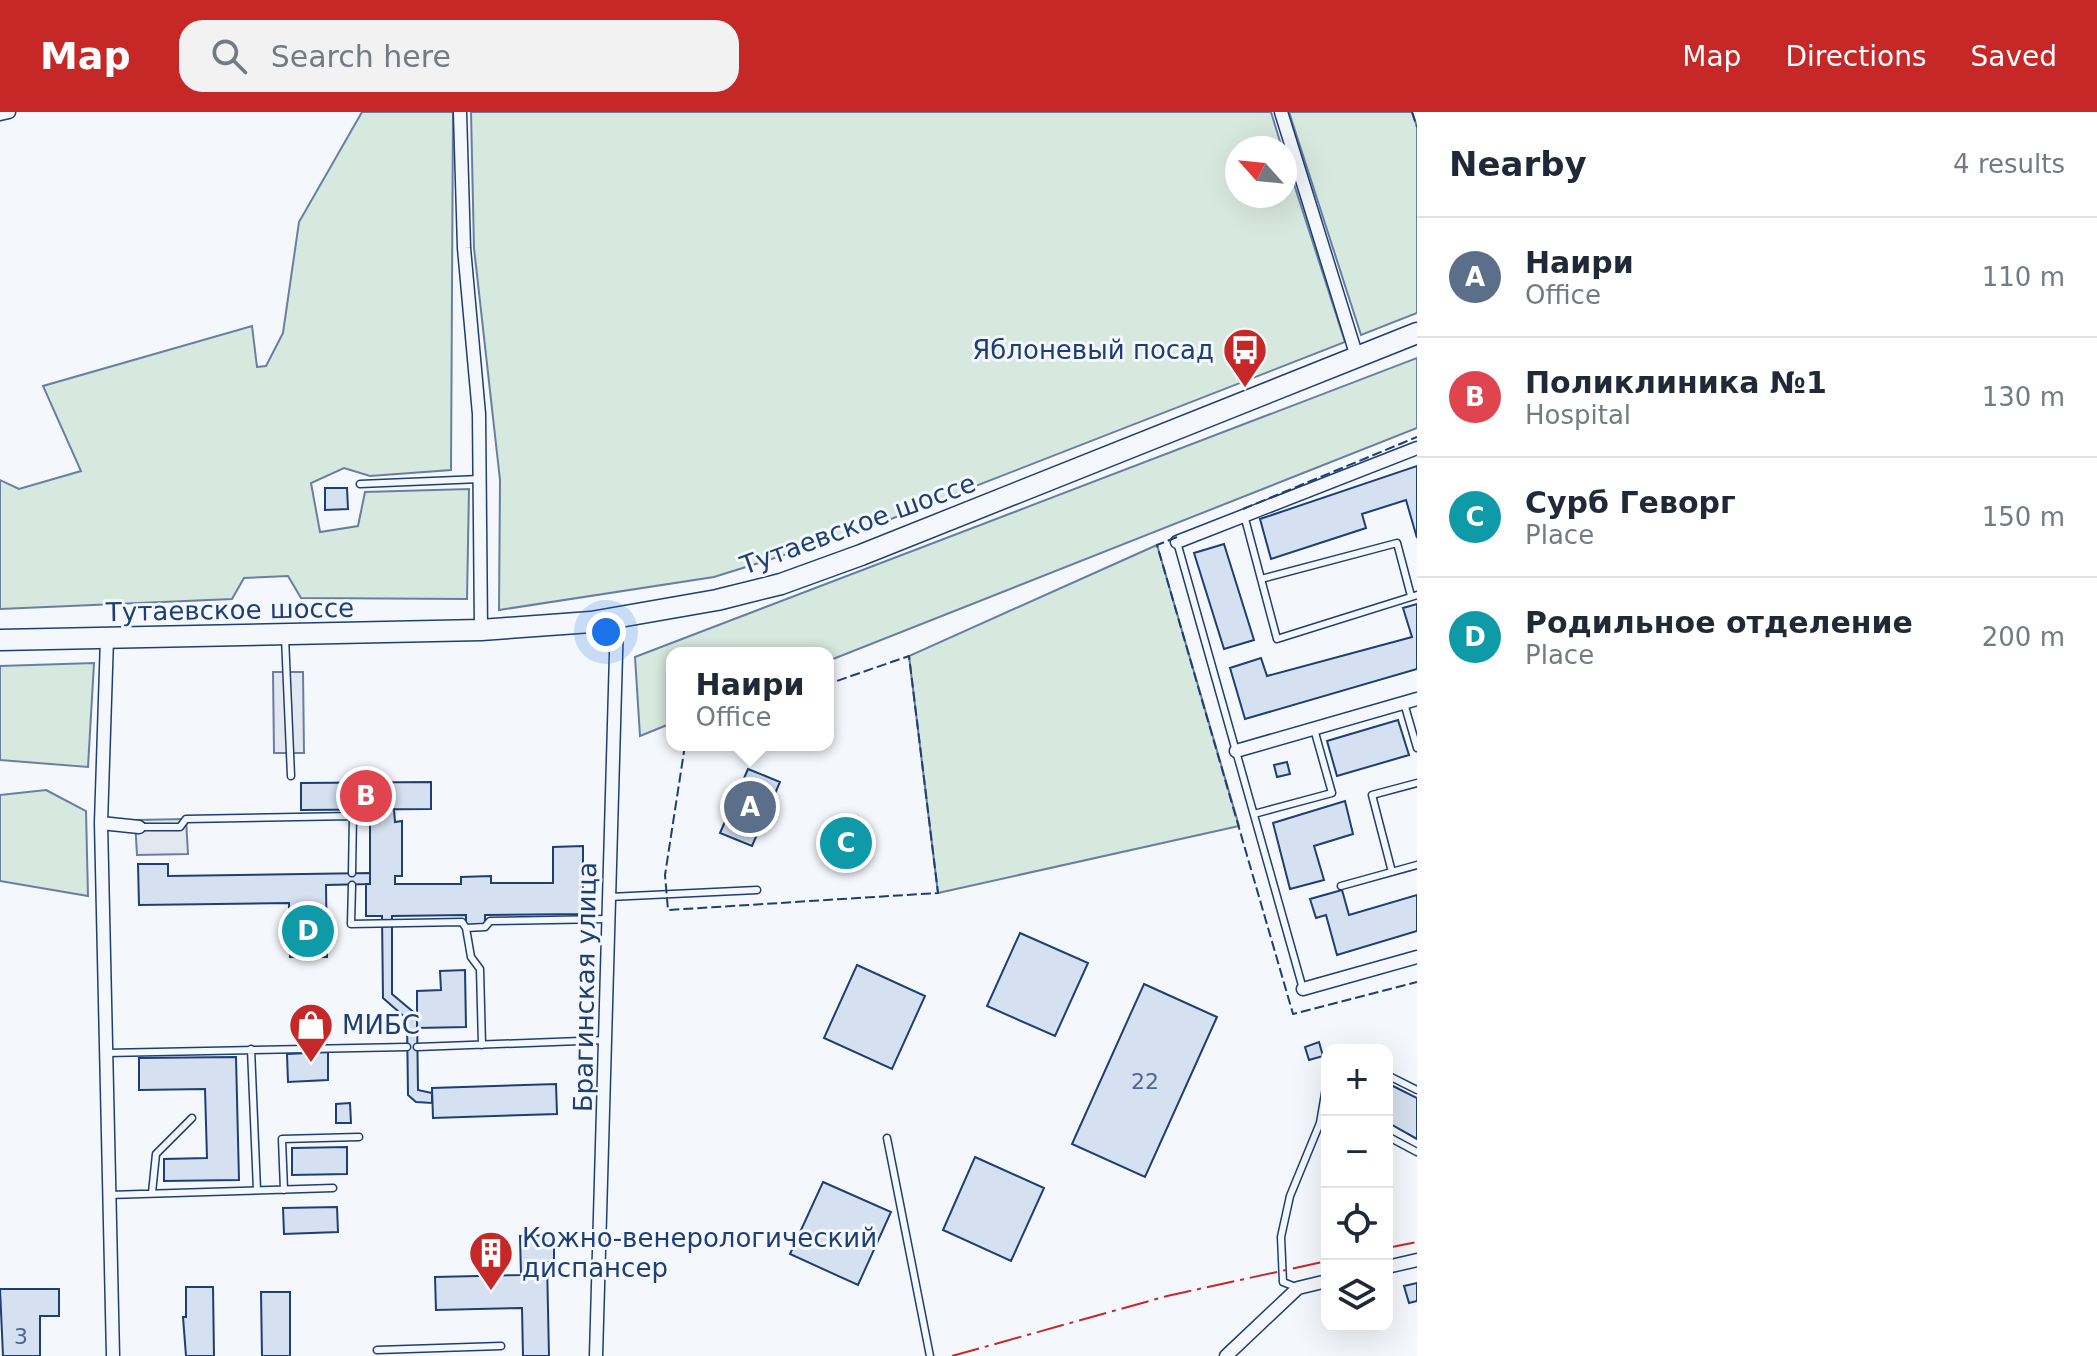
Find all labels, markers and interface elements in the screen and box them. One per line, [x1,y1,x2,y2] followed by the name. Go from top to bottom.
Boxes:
[179,20,739,92] search box
[40,34,131,78] text: Map
[207,34,251,78] icon: search
[271,39,451,74] text: Search here
[1682,40,1741,73] text: Map
[1785,40,1926,73] text: Directions
[1970,40,2057,73] text: Saved
[1225,136,1297,208] north arrow
[1449,144,1587,184] text: Nearby
[1953,149,2065,179] text: 4 results
[1525,245,1634,280] text: Наири
[1465,262,1485,292] text: A
[1982,262,2065,292] text: 110 m
[1525,280,1601,310] text: Office
[1221,326,1269,389] bus stop icon: Яблоневый посад
[972,335,1214,365] place label: Яблоневый посад
[1525,365,1827,400] text: Поликлиника №1
[1465,382,1485,412] text: B
[1982,382,2065,412] text: 130 m
[1525,400,1631,430] text: Hospital
[735,467,980,581] street label: Тутаевское шоссе
[1525,485,1736,520] text: Сурб Геворг
[1465,502,1485,532] text: C
[1982,502,2065,532] text: 150 m
[1525,520,1594,550] text: Place
[105,593,354,627] street label: Тутаевское шоссе
[1525,605,1913,640] text: Родильное отделение
[586,612,626,652] your location
[1464,622,1486,652] text: D
[1982,622,2065,652] text: 200 m
[1525,640,1594,670] text: Place
[666,647,834,751] popup
[696,667,804,702] text: Наири
[696,702,771,732] text: Office
[340,766,392,826] pin: B
[724,777,776,837] pin: A
[820,813,872,873] pin: C
[568,862,602,1112] street label: Брагинская улица
[282,901,334,961] pin: D
[287,1001,335,1064] shop icon: МИБС
[342,1010,420,1040] place label: МИБС
[1321,1044,1393,1332] map controls
[1321,1044,1393,1116] button: +
[1131,1069,1159,1094] house number: 22
[1321,1116,1393,1188] button: −
[1321,1188,1393,1260] button: locate
[522,1223,877,1283] place label: Кожно-венерологический диспансер
[467,1229,515,1292] building icon: Кожно-венерологический диспансер
[1321,1260,1393,1332] button: layers
[14,1324,28,1349] house number: 3

